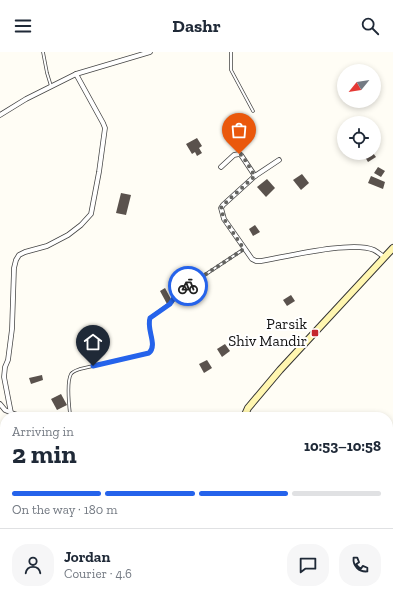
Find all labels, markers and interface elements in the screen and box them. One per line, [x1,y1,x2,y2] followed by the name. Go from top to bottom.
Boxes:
[12,15,34,37] icon: menu
[172,15,221,37] text: Dashr
[359,15,381,37] icon: search
[337,64,381,108] north arrow
[337,64,381,160] map controls
[222,113,256,154] pin
[337,116,381,160] button: locate
[228,119,250,141] icon: bag
[168,266,208,306] courier
[177,275,199,297] icon: bike
[228,315,307,350] place label: Parsik Shiv Mandir
[76,325,110,366] pin
[310,328,320,338] marker: Parsik Shiv Mandir
[82,331,104,353] icon: home
[12,424,74,439] text: Arriving in
[304,437,381,455] text: 10:53–10:58
[12,438,77,470] text: 2 min
[12,502,117,517] text: On the way · 180 m
[12,544,54,586] button: person
[287,544,329,586] button: chat
[339,544,381,586] button: phone
[64,548,110,566] text: Jordan
[64,566,132,581] text: Courier · 4.6

